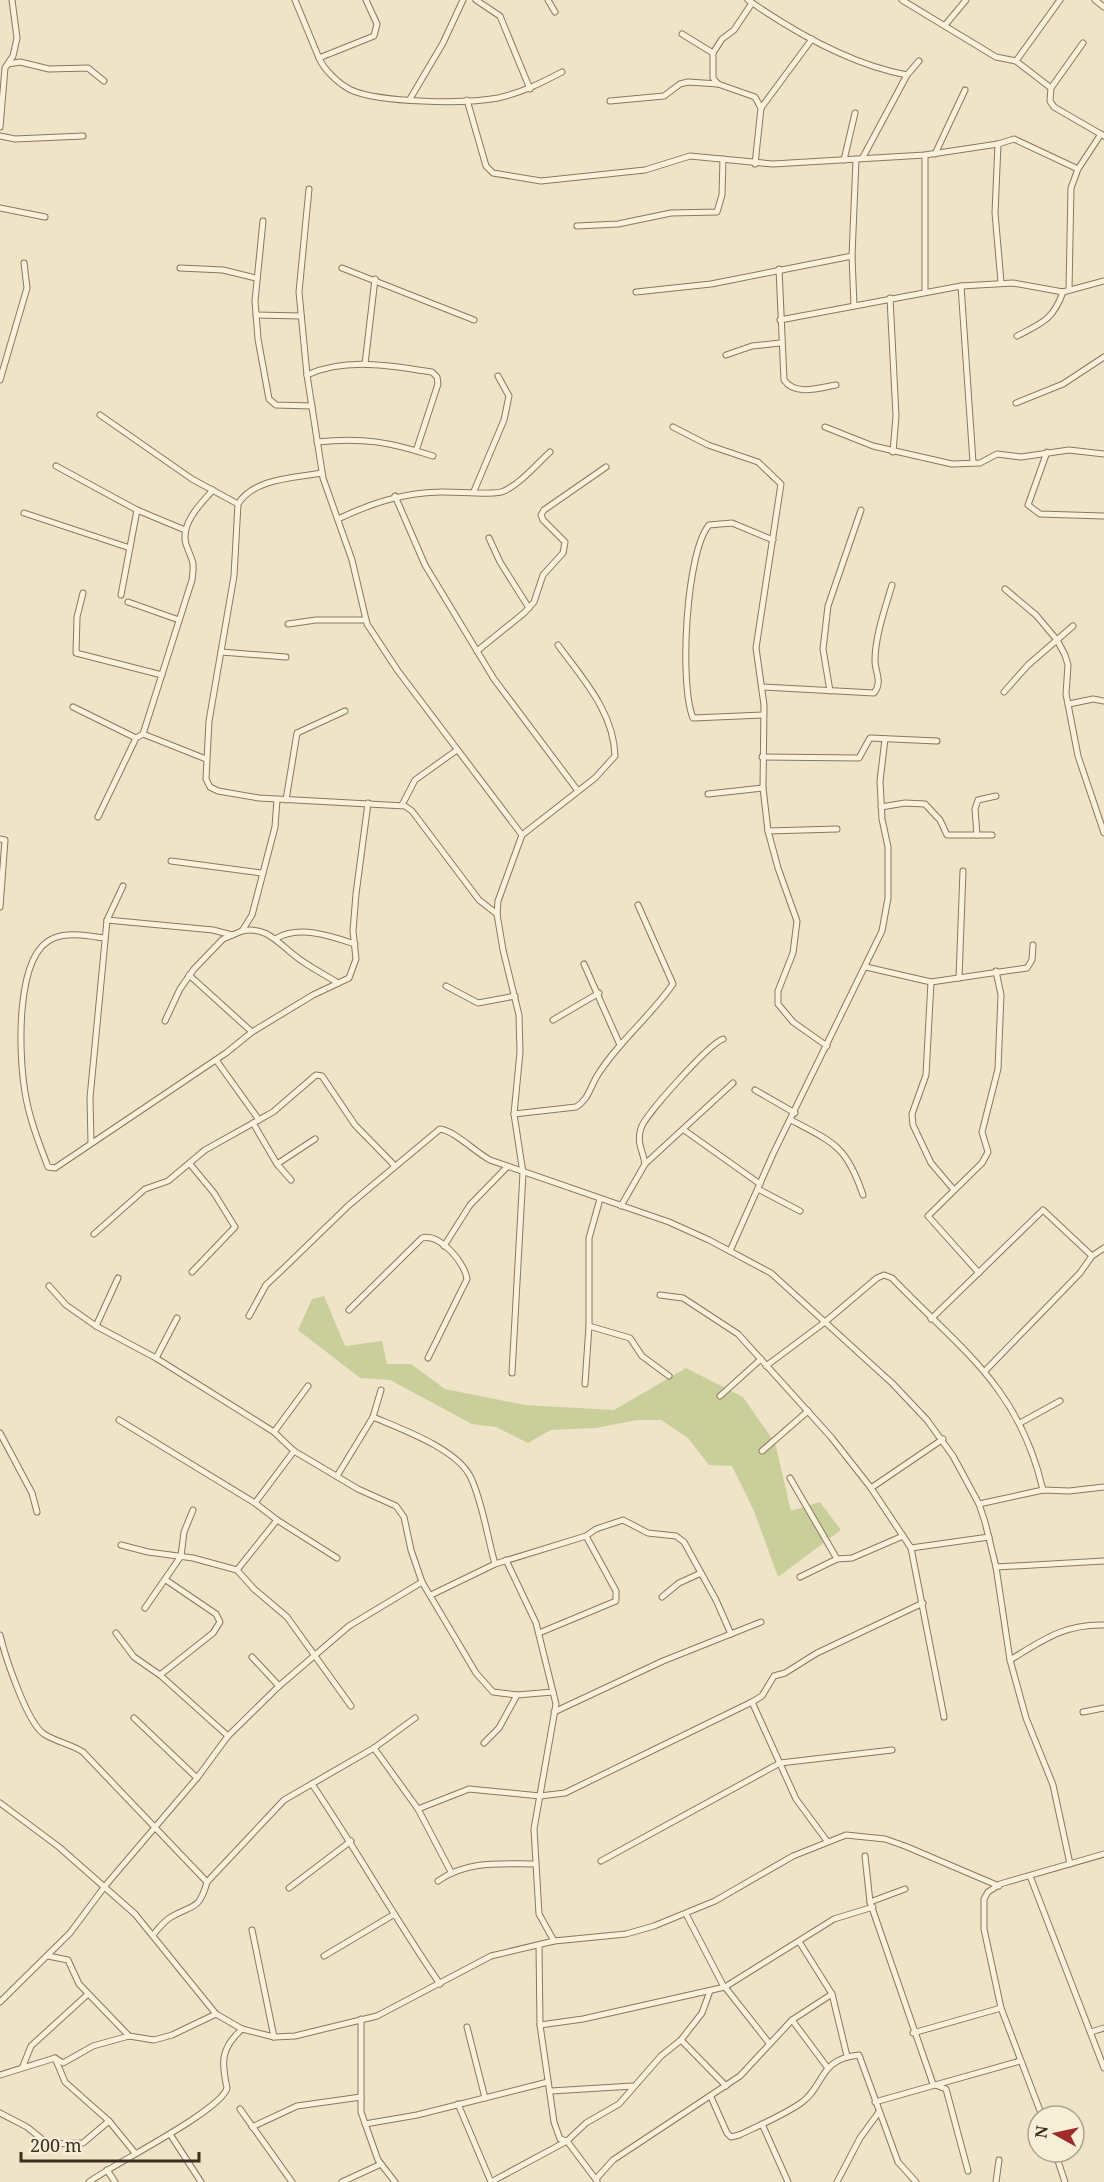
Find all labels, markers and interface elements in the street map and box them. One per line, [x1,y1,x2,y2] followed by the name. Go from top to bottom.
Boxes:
[1026,2104,1086,2164] north arrow
[1029,2124,1053,2140] text: N
[21,2125,200,2163] scale bar
[30,2133,82,2157] text: 200 m

